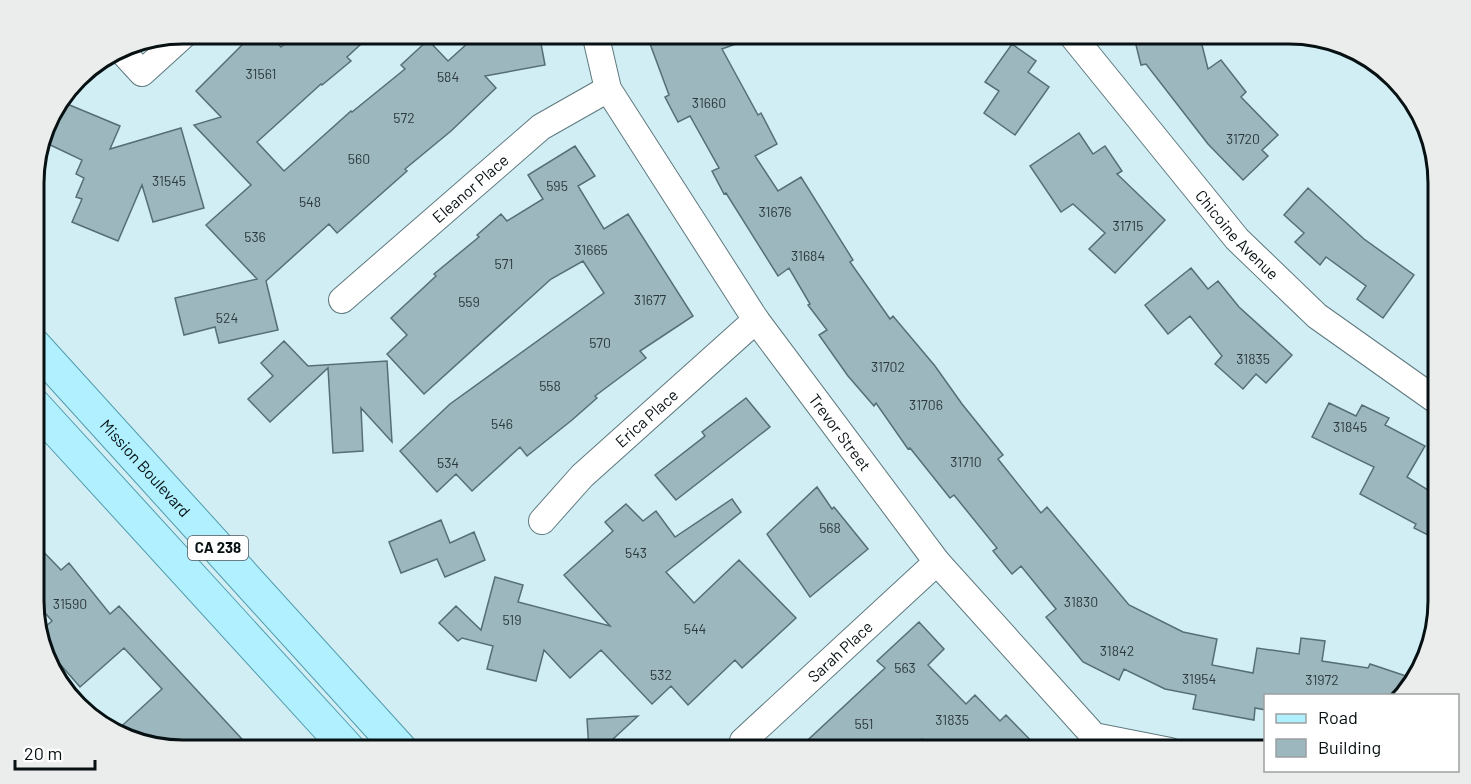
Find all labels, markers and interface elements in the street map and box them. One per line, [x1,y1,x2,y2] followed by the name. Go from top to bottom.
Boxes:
[245,65,277,82] house number: 31561
[437,68,459,85] house number: 584
[692,94,726,111] house number: 31660
[393,109,415,126] house number: 572
[1226,130,1260,147] house number: 31720
[348,150,370,167] house number: 560
[428,150,512,226] street label: Eleanor Place
[152,172,186,189] house number: 31545
[546,177,568,194] house number: 595
[1192,186,1283,283] street label: Chicoine Avenue
[299,193,321,210] house number: 548
[758,203,792,220] house number: 31676
[1113,217,1143,234] house number: 31715
[244,228,266,245] house number: 536
[574,241,608,258] house number: 31665
[791,247,825,264] house number: 31684
[495,255,513,272] house number: 571
[634,291,667,308] house number: 31677
[458,293,480,310] house number: 559
[216,309,238,326] house number: 524
[589,334,611,351] house number: 570
[1236,350,1270,367] house number: 31835
[871,358,905,375] house number: 31702
[539,377,561,394] house number: 558
[611,385,681,451] street label: Erica Place
[805,390,875,474] street label: Trevor Street
[909,396,943,413] house number: 31706
[97,415,195,520] street label: Mission Boulevard
[491,415,513,432] house number: 546
[1333,418,1367,435] house number: 31845
[950,453,982,470] house number: 31710
[437,454,459,471] house number: 534
[819,519,841,536] house number: 568
[188,536,248,560] road number: CA 238
[625,544,647,561] house number: 543
[1064,593,1098,610] house number: 31830
[53,595,87,612] house number: 31590
[503,611,522,628] house number: 519
[803,617,876,686] street label: Sarah Place
[684,620,706,637] house number: 544
[1100,642,1134,659] house number: 31842
[894,659,916,676] house number: 563
[650,666,672,683] house number: 532
[1182,670,1216,687] house number: 31954
[1305,671,1339,688] house number: 31972
[1264,694,1459,772] legend
[1318,706,1358,728] text: Road
[935,711,969,728] house number: 31835
[855,715,873,732] house number: 551
[15,733,94,771] scale bar
[1318,736,1381,758] text: Building
[24,742,62,764] text: 20 m

